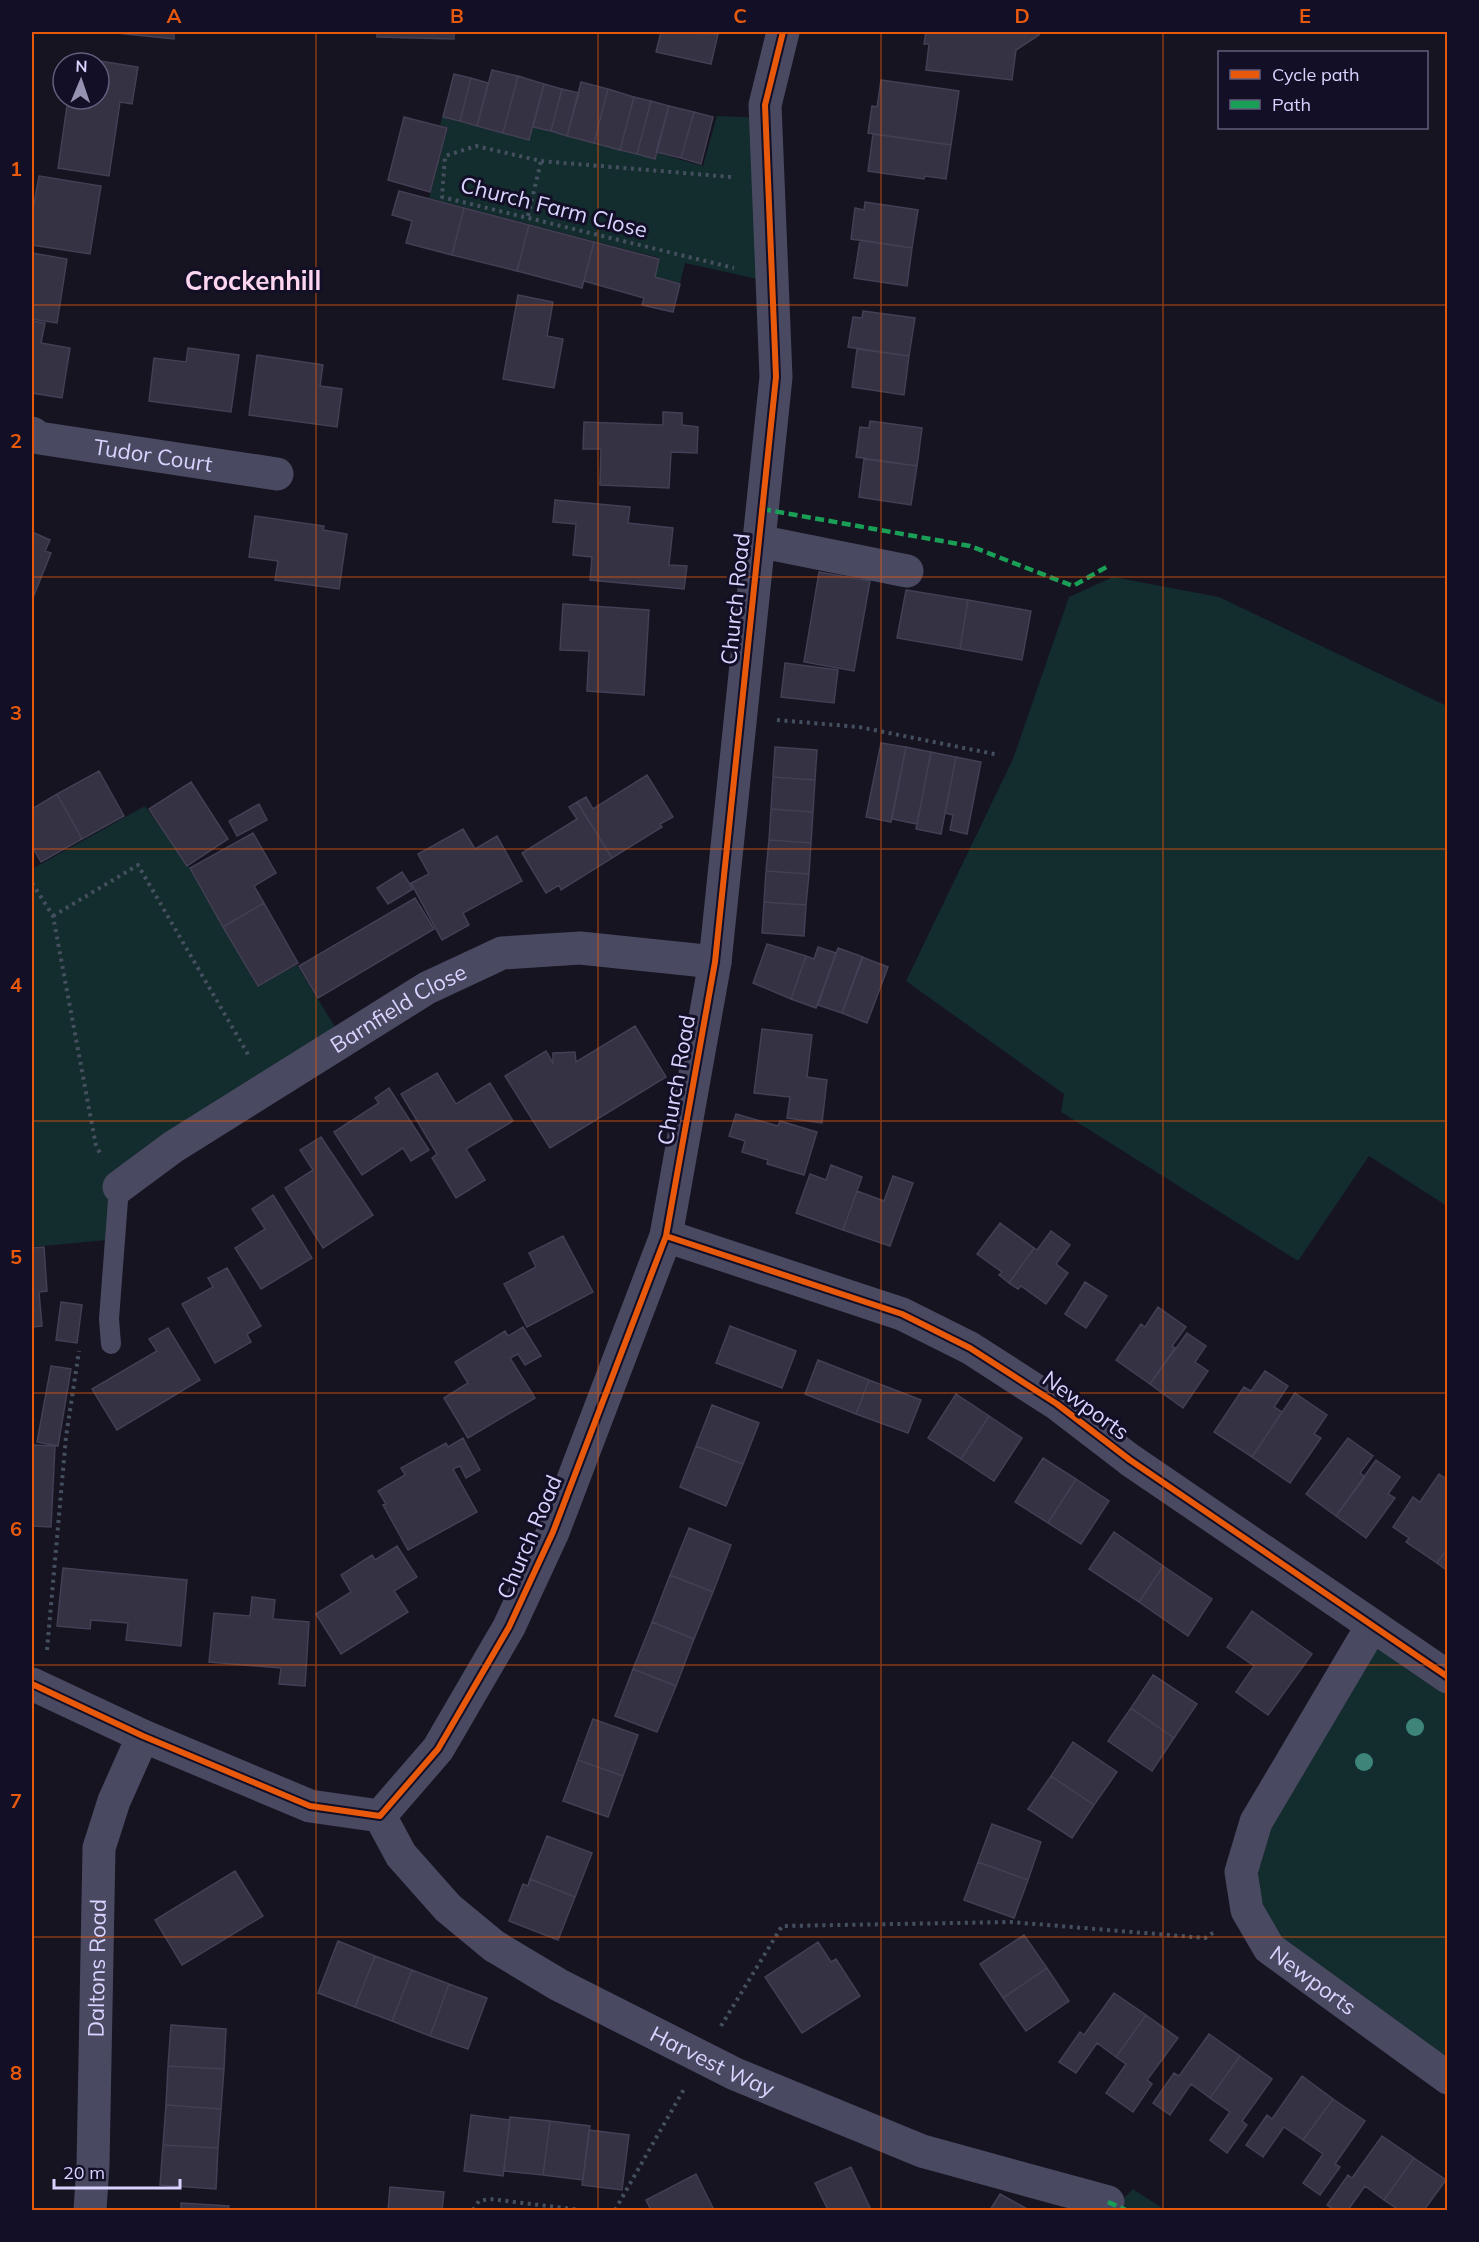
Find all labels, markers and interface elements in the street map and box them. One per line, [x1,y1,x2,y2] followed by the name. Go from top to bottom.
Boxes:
[167,3,182,28] text: A
[450,3,464,28] text: B
[733,3,747,28] text: C
[1014,3,1030,28] text: D
[1299,3,1311,28] text: E
[51,51,111,111] north arrow
[1218,51,1428,129] legend
[75,56,88,76] text: N
[1272,63,1359,86] text: Cycle path
[1272,93,1311,116] text: Path
[10,156,22,181] text: 1
[458,170,650,244] street label: Church Farm Close
[185,264,321,297] district label: Crockenhill
[10,428,22,453] text: 2
[92,432,215,478] street label: Tudor Court
[714,532,756,666] street label: Church Road
[10,700,22,725] text: 3
[325,958,471,1059] street label: Barnfield Close
[10,972,22,997] text: 4
[651,1013,701,1147] street label: Church Road
[10,1244,22,1269] text: 5
[1037,1364,1135,1446] street label: Newports
[490,1471,568,1603] street label: Church Road
[10,1516,22,1541] text: 6
[10,1788,22,1813] text: 7
[81,1899,112,2038] street label: Daltons Road
[1264,1939,1362,2021] street label: Newports
[646,2020,779,2103] street label: Harvest Way
[10,2060,22,2085] text: 8
[54,2152,180,2190] scale bar
[63,2161,105,2184] text: 20 m

